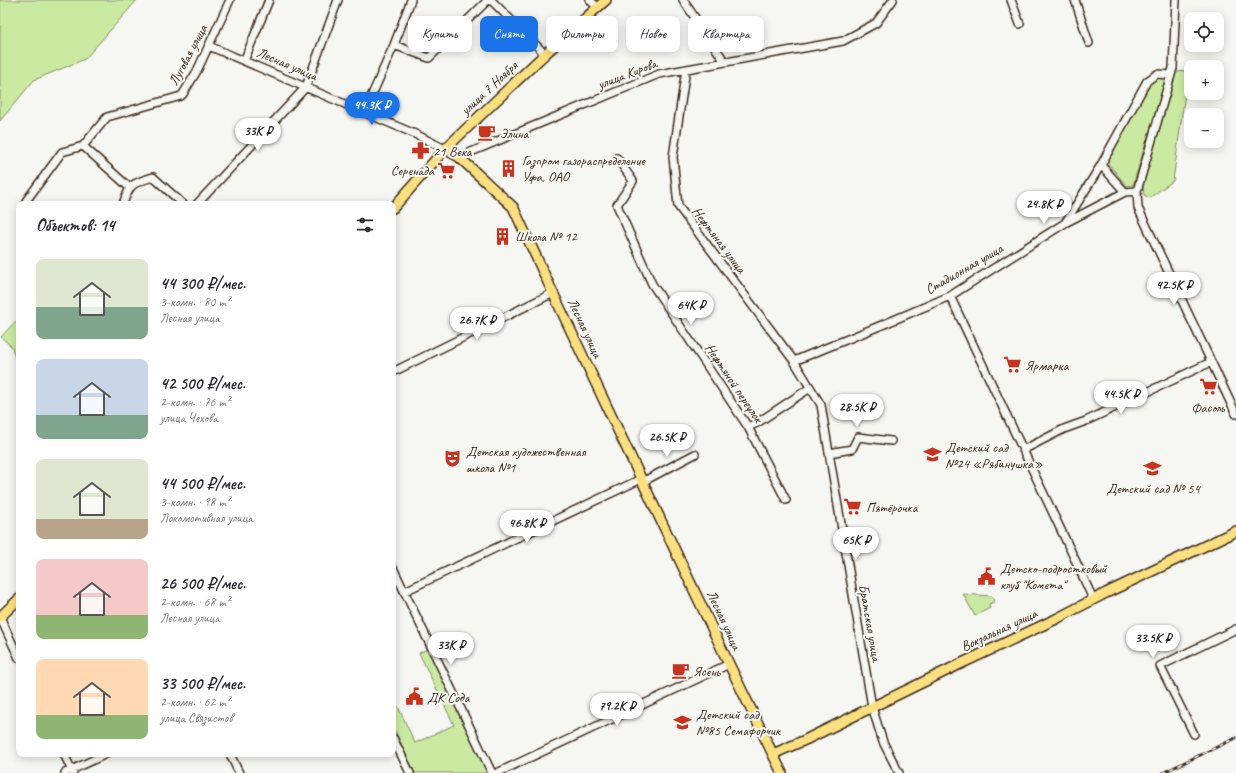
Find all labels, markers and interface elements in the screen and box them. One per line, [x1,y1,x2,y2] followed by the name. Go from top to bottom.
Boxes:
[1184,12,1224,148] map controls
[1184,12,1224,52] button: locate
[408,16,472,52] chip: Купить
[480,16,538,52] chip: Снять
[546,16,618,52] chip: Фильтры
[626,16,680,52] chip: Новое
[688,16,764,52] chip: Квартира
[165,21,212,88] street label: Луговая улица
[254,44,321,85] street label: Лесная улица
[594,55,660,93] street label: улица Кирова
[456,57,522,119] street label: улица 7 Ноября
[1184,60,1224,100] button: +
[335,92,409,126] pin: 44.3K ₽
[354,97,390,113] text: 44.3K ₽
[1184,108,1224,148] button: −
[230,118,286,152] pin: 33K ₽
[244,123,272,139] text: 33K ₽
[477,123,497,143] cafe icon: Элина
[500,125,530,142] place label: Элина
[410,141,430,161] pharmacy icon: 21 Века
[433,143,473,160] place label: 21 Века
[522,152,646,185] place label: Газпром газораспределение Уфа, ОАО
[499,158,519,178] building icon: Газпром газораспределение Уфа, ОАО
[437,160,457,180] supermarket icon: Серенада
[391,162,435,179] place label: Серенада
[1007,191,1081,225] pin: 24.8K ₽
[1026,196,1062,212] text: 24.8K ₽
[688,203,750,277] street label: Нефтяная улица
[354,214,376,236] icon: filters
[36,215,115,236] text: Объектов: 14
[492,226,512,246] building icon: Школа № 12
[515,228,579,245] place label: Школа № 12
[922,239,1007,298] street label: Стадионная улица
[1137,272,1211,306] pin: 42.5K ₽
[160,273,246,294] text: 44 300 ₽/мес.
[68,275,116,323] icon: home
[1156,277,1192,293] text: 42.5K ₽
[663,292,719,326] pin: 64K ₽
[160,294,230,310] text: 3-комн. · 80 m²
[564,295,607,362] street label: Лесная улица
[677,297,705,313] text: 64K ₽
[440,307,514,341] pin: 26.7K ₽
[160,310,219,326] text: Лесная улица
[459,312,495,328] text: 26.7K ₽
[701,340,768,427] street label: Нефтяной переулок
[1002,355,1022,375] supermarket icon: Ярмарка
[1025,357,1070,374] place label: Ярмарка
[160,373,245,394] text: 42 500 ₽/мес.
[68,375,116,423] icon: home
[1198,377,1218,397] supermarket icon: Фасоль
[1084,381,1158,415] pin: 44.5K ₽
[1103,386,1139,402] text: 44.5K ₽
[160,394,230,410] text: 2-комн. · 76 m²
[820,394,894,428] pin: 28.5K ₽
[839,399,875,415] text: 28.5K ₽
[1191,399,1226,416] place label: Фасоль
[160,410,217,426] text: улица Чехова
[630,424,704,458] pin: 26.5K ₽
[649,429,685,445] text: 26.5K ₽
[945,439,1043,472] place label: Детский сад №24 «Рябинушка»
[466,443,587,476] place label: Детская художественная школа №1
[922,445,942,465] school or university icon: Детский сад №24 «Рябинушка»
[443,449,463,469] theatre icon: Детская художественная школа №1
[1143,458,1163,478] school or university icon: Детский сад № 54
[160,473,245,494] text: 44 500 ₽/мес.
[68,475,116,523] icon: home
[1106,480,1202,497] place label: Детский сад № 54
[160,494,230,510] text: 3-комн. · 98 m²
[843,497,863,517] supermarket icon: Пятёрочка
[866,499,919,516] place label: Пятёрочка
[160,510,253,526] text: Локомотивная улица
[490,510,564,544] pin: 46.8K ₽
[509,515,545,531] text: 46.8K ₽
[828,527,884,561] pin: 65K ₽
[842,532,870,548] text: 65K ₽
[1000,560,1108,593] place label: Детско-подростковый клуб "Комета"
[977,566,997,586] public building icon: Детско-подростковый клуб "Комета"
[160,573,246,594] text: 26 500 ₽/мес.
[68,575,116,623] icon: home
[855,583,885,664] street label: Братская улица
[703,587,746,654] street label: Лесная улица
[160,594,230,610] text: 2-комн. · 68 m²
[958,605,1041,655] street label: Вокзальная улица
[160,610,219,626] text: Лесная улица
[1116,625,1190,659] pin: 33.5K ₽
[1135,630,1171,646] text: 33.5K ₽
[423,632,479,666] pin: 33K ₽
[437,637,465,653] text: 33K ₽
[670,661,690,681] cafe icon: Ясень
[693,663,722,680] place label: Ясень
[160,673,245,694] text: 33 500 ₽/мес.
[68,675,116,723] icon: home
[404,687,424,707] public building icon: ДК Сода
[427,689,471,706] place label: ДК Сода
[580,693,654,727] pin: 79.2K ₽
[160,694,230,710] text: 2-комн. · 62 m²
[599,698,635,714] text: 79.2K ₽
[696,706,782,739] place label: Детский сад №85 Семафорчик
[160,710,232,726] text: улица Связистов
[673,712,693,732] school or university icon: Детский сад №85 Семафорчик

